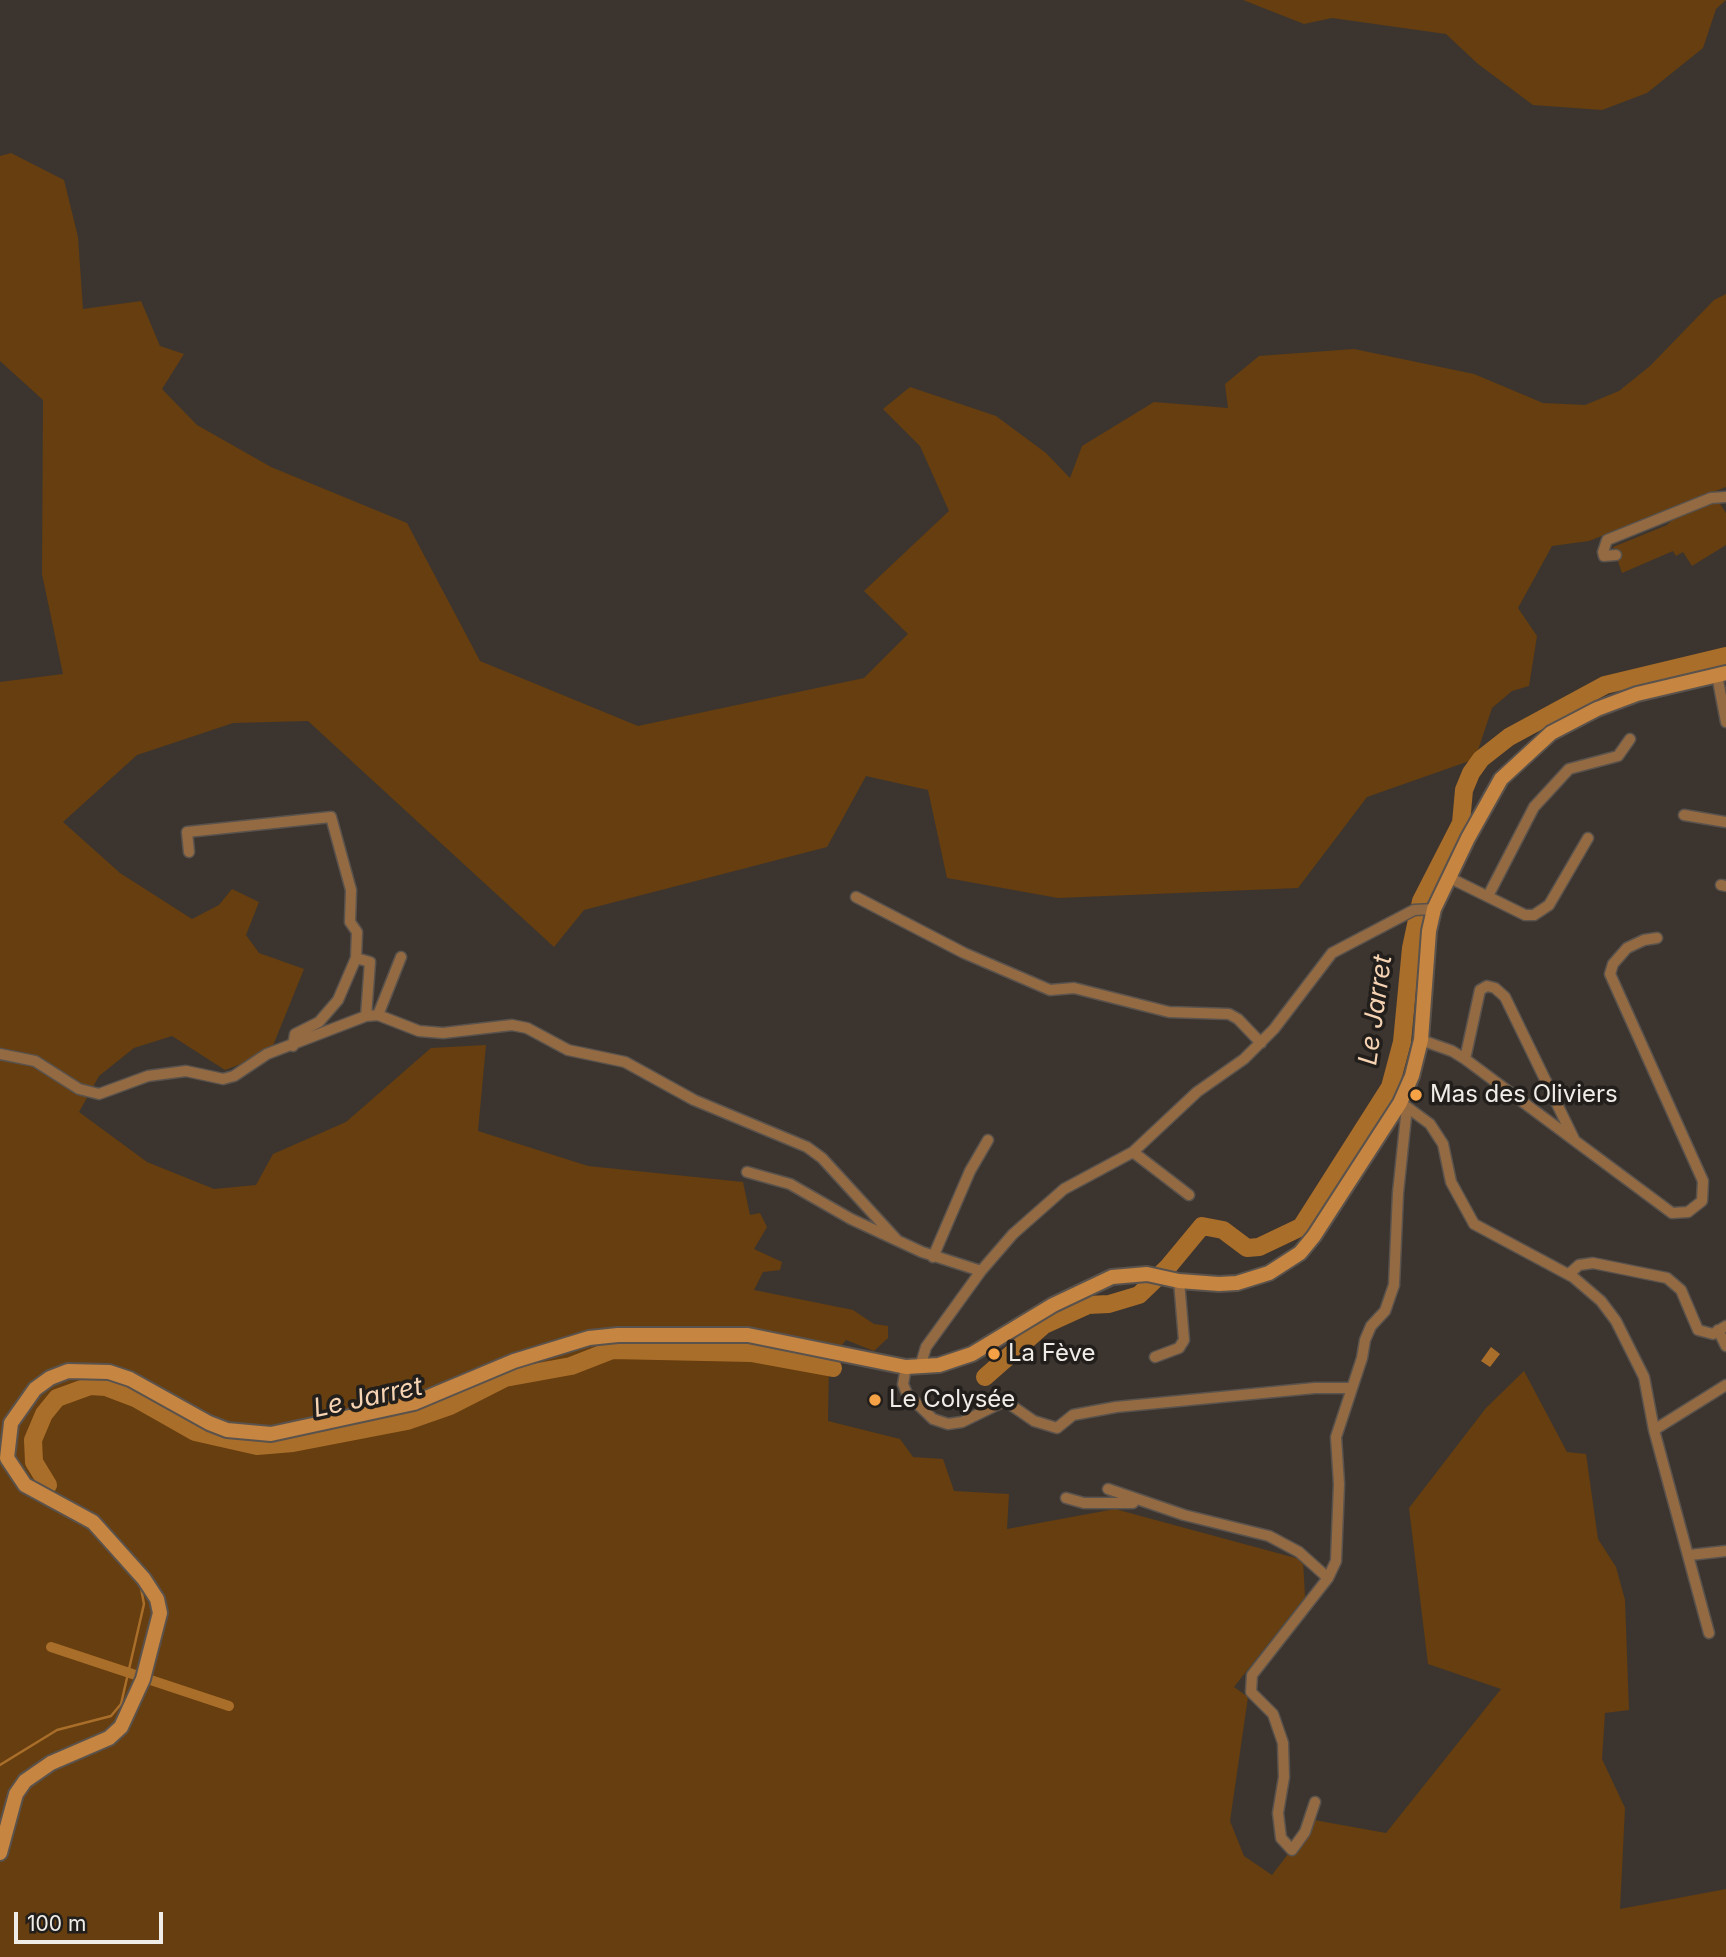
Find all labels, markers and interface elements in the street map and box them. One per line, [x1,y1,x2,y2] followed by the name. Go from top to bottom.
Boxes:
[1353,953,1399,1067] water label: Le Jarret
[1430,1081,1618,1109] place label: Mas des Oliviers
[1408,1087,1424,1103] marker: Mas des Oliviers
[1008,1340,1096,1368] place label: La Fève
[986,1346,1002,1362] marker: La Fève
[311,1371,425,1425] water label: Le Jarret
[889,1386,1015,1414] place label: Le Colysée
[867,1392,883,1408] marker: Le Colysée
[18,1898,166,1942] scale bar
[27,1911,86,1936] text: 100 m

